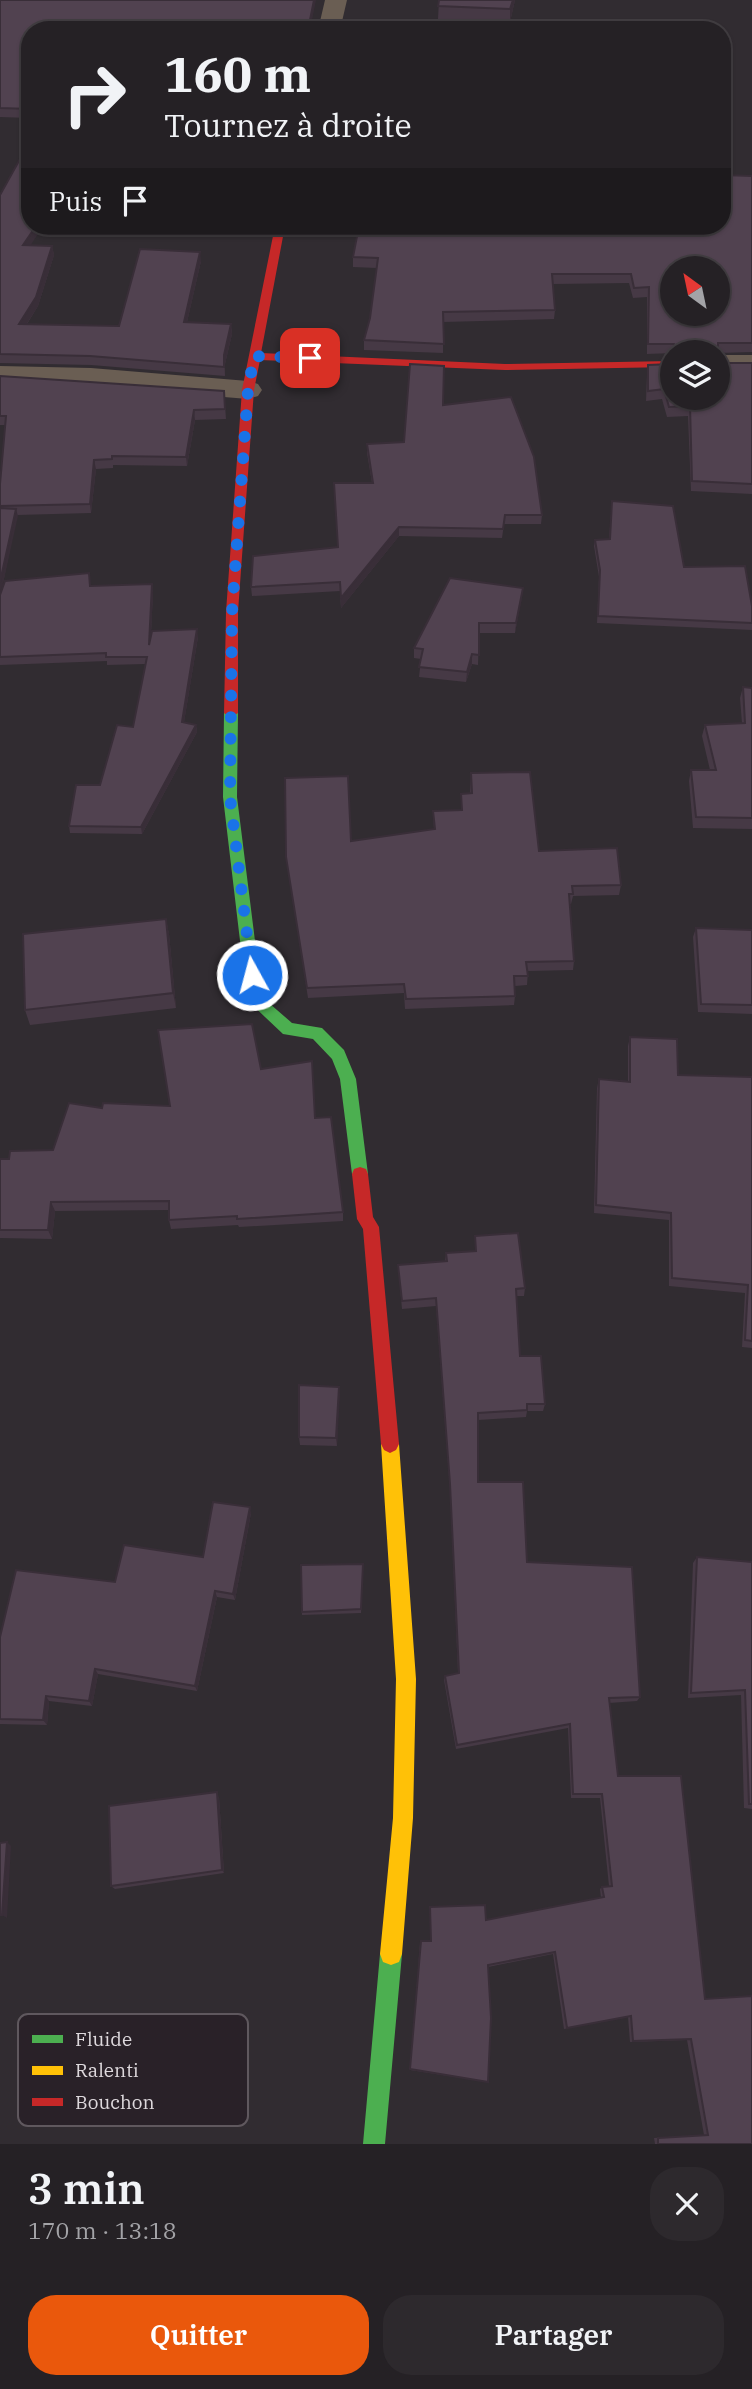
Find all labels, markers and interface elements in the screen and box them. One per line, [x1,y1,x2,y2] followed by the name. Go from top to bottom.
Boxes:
[164,42,311,105] text: 160 m
[49,49,140,140] icon: right
[164,104,412,146] text: Tournez à droite
[116,182,154,220] icon: arrive
[49,184,102,218] text: Puis
[660,256,730,326] north arrow
[660,256,730,410] map controls
[280,328,340,388] pin
[291,339,329,377] icon: arrive
[660,340,730,410] button: layers
[215,938,289,1012] position arrow
[18,2014,248,2126] legend
[75,2027,132,2051] text: Fluide
[75,2058,139,2082] text: Ralenti
[75,2090,155,2114] text: Bouchon
[28,2161,145,2216] text: 3 min
[650,2167,724,2241] button: close
[28,2215,177,2245] text: 170 m · 13:18
[28,2295,369,2375] button: Quitter
[383,2295,724,2375] button: Partager

